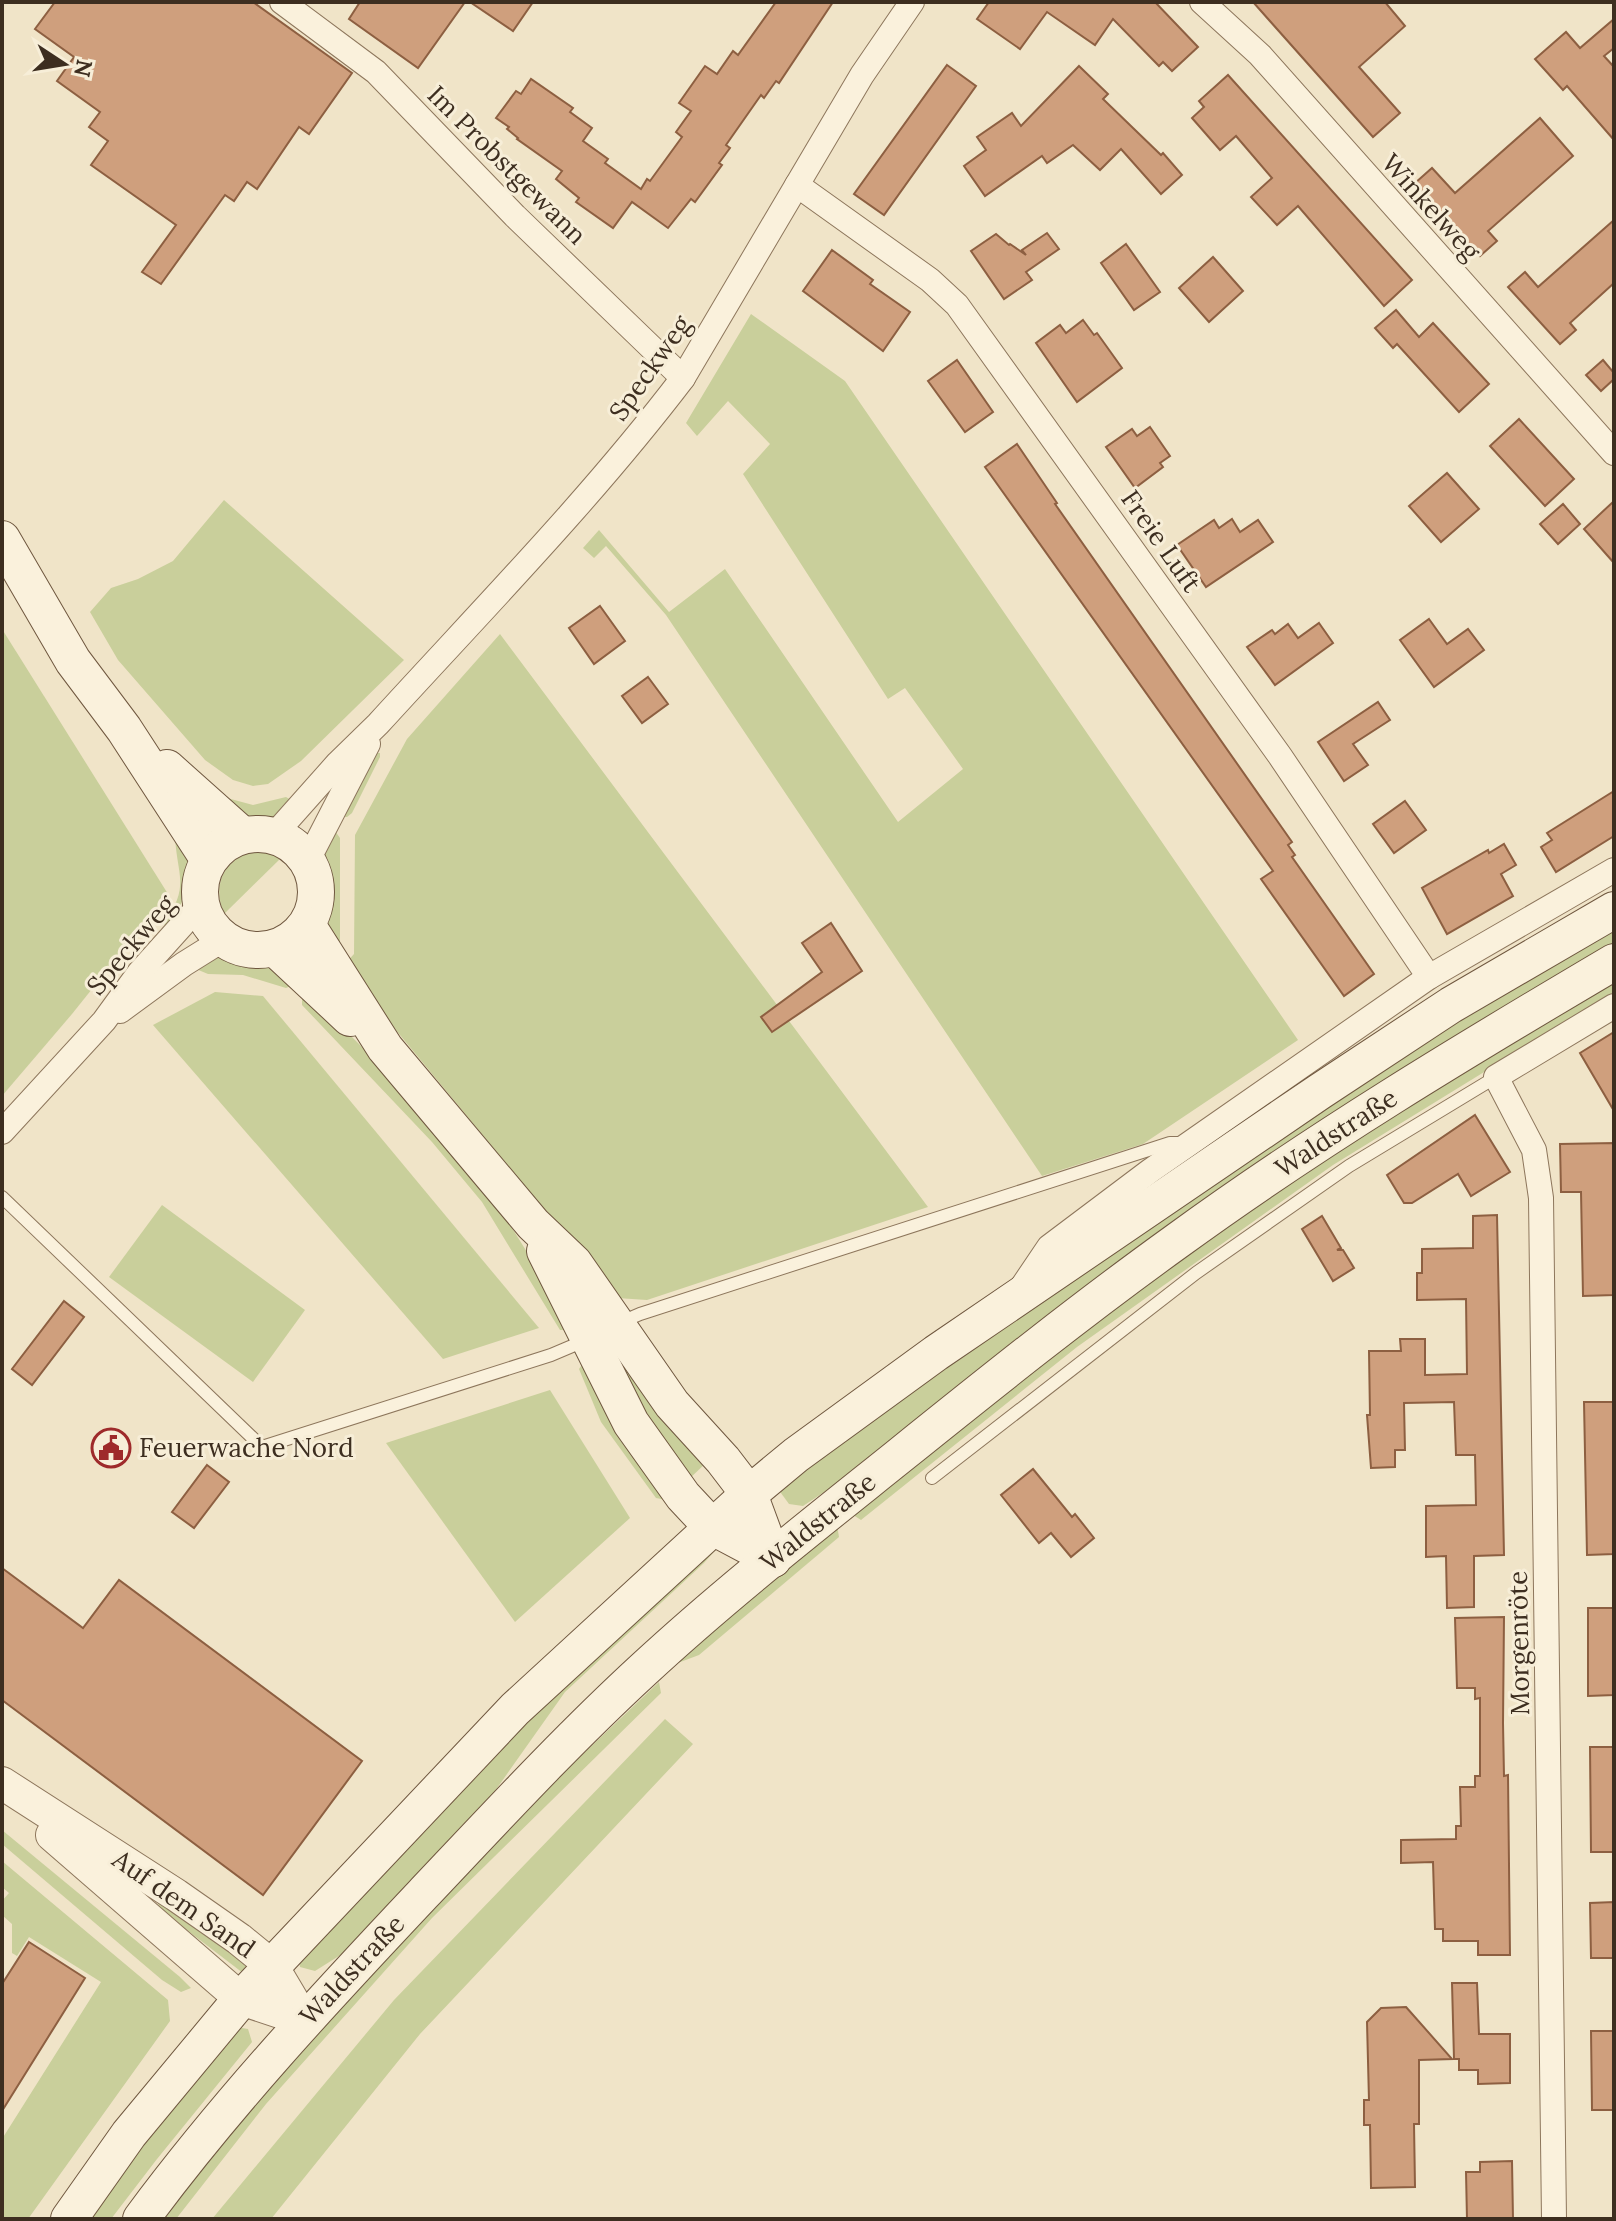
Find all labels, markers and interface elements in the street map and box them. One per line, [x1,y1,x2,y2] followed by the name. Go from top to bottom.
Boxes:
[24,24,104,104] north arrow
[68,57,99,79] text: N
[421,78,594,251] street label: Im Probstgewann
[1375,146,1488,267] street label: Winkelweg
[601,308,698,427] street label: Speckweg
[1114,483,1209,598] street label: Freie Luft
[79,887,182,1002] street label: Speckweg
[1268,1081,1403,1184] street label: Waldstraße
[90,1427,132,1469] public building icon: Feuerwache Nord
[139,1431,354,1464] place label: Feuerwache Nord
[753,1465,882,1578] street label: Waldstraße
[1501,1570,1536,1716] street label: Morgenröte
[106,1842,262,1965] street label: Auf dem Sand
[292,1907,411,2032] street label: Waldstraße

